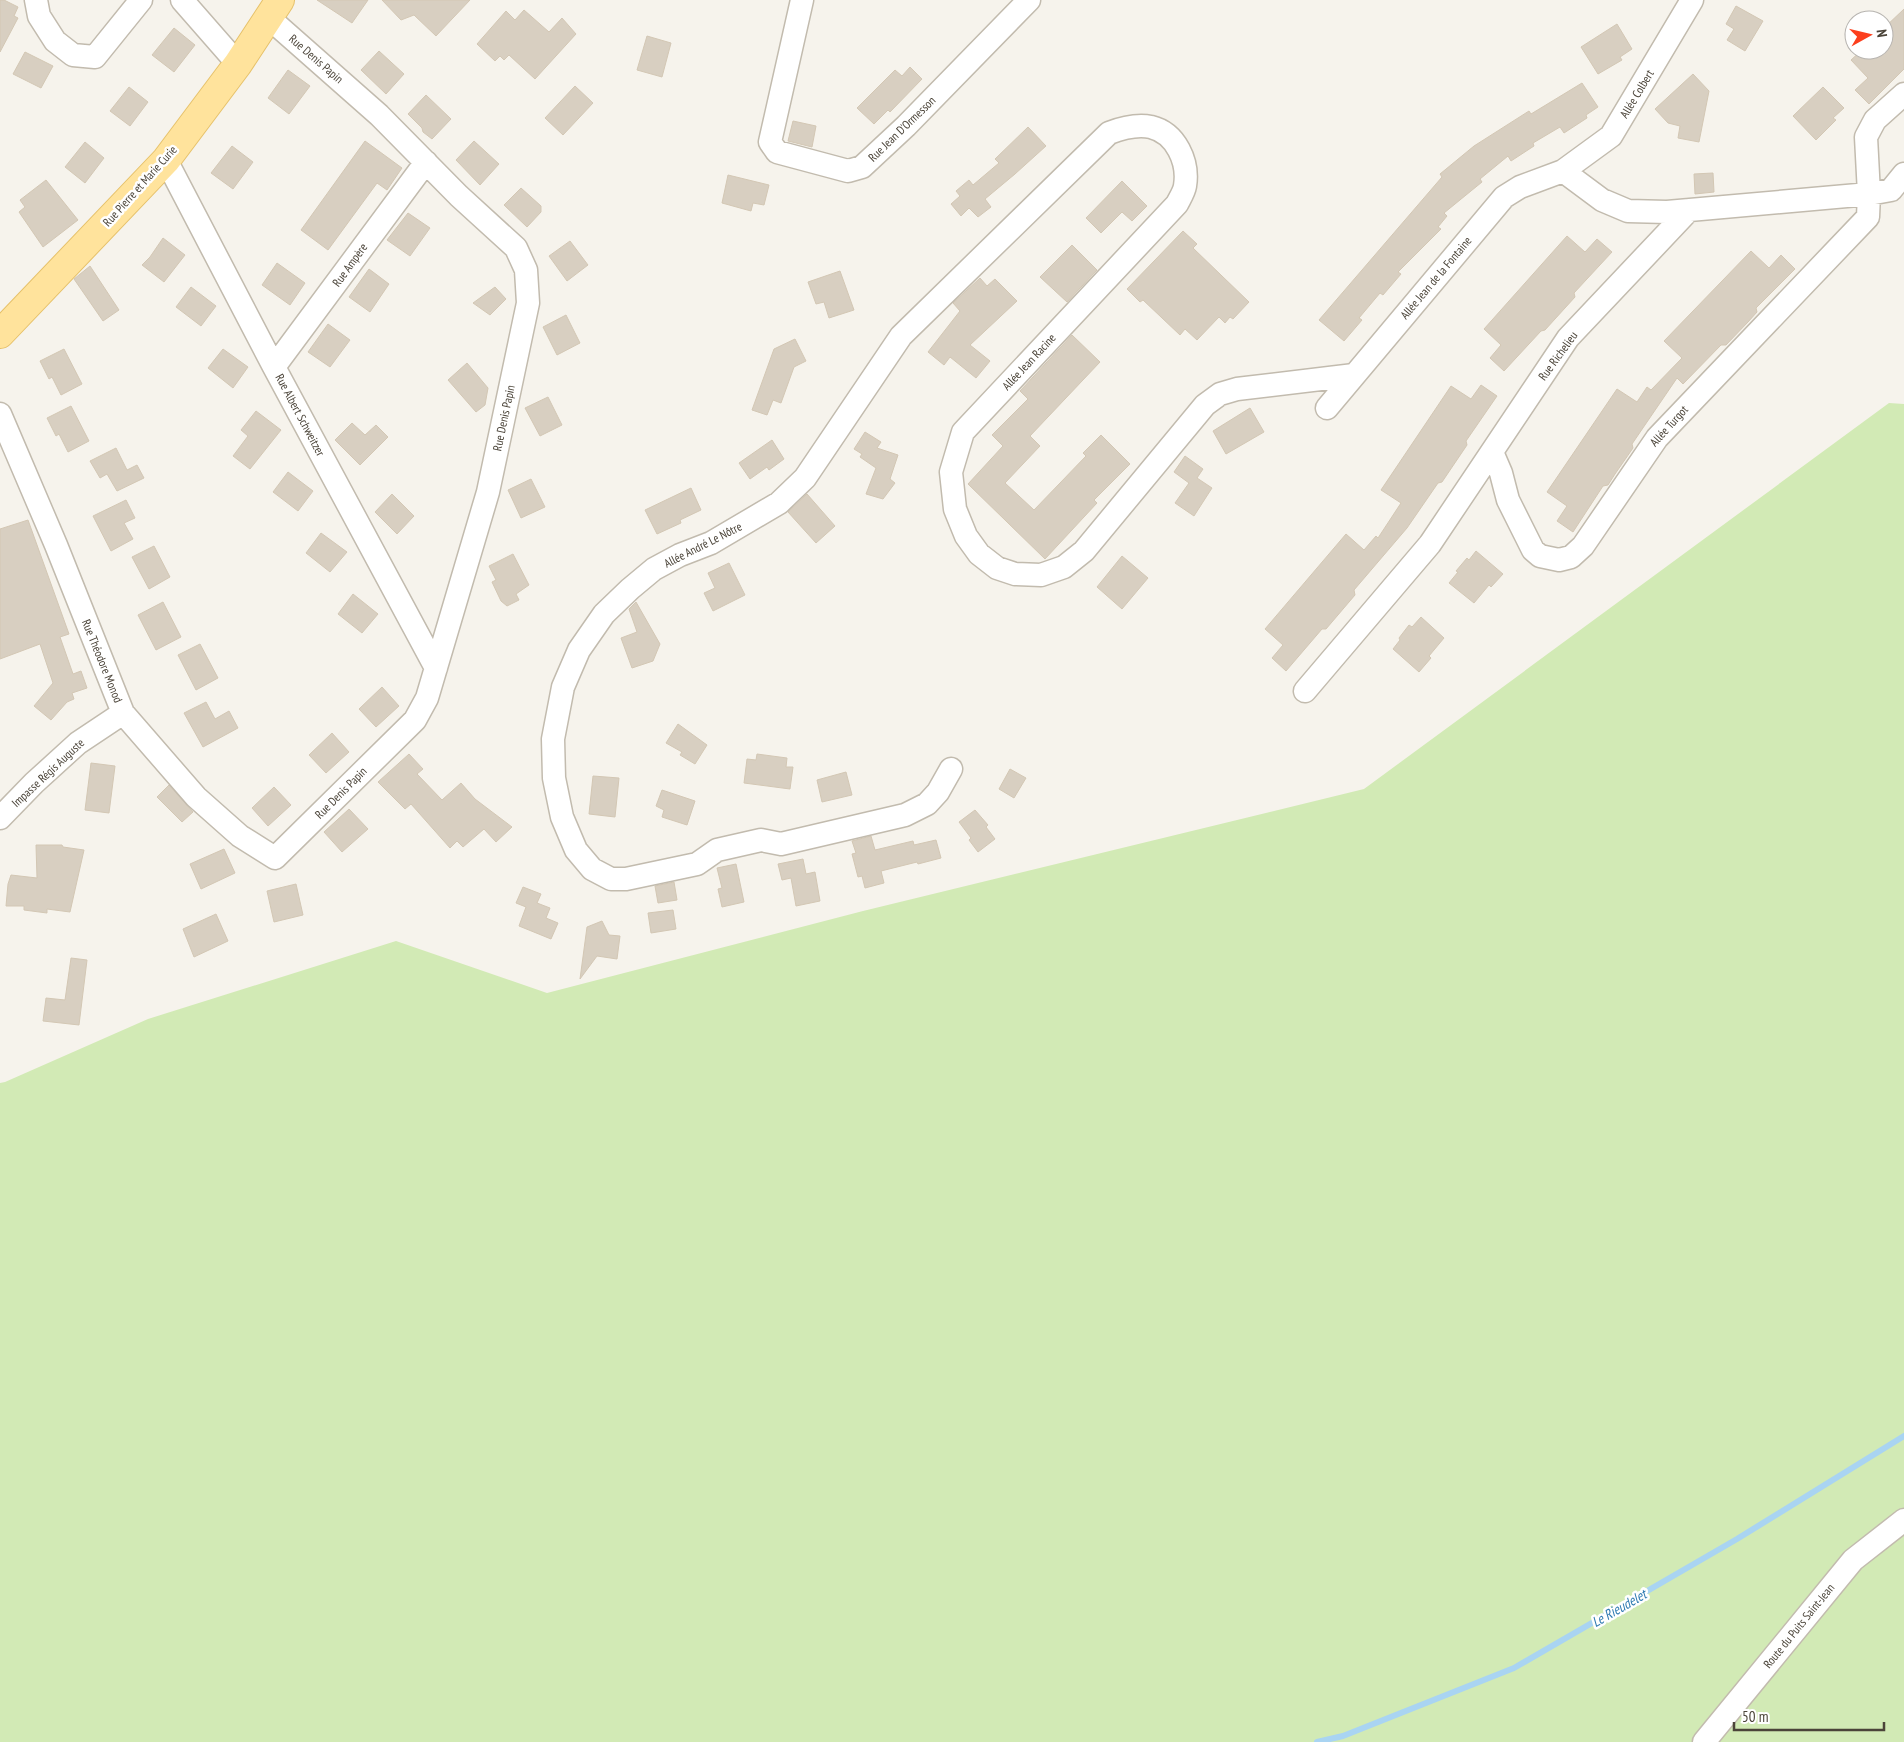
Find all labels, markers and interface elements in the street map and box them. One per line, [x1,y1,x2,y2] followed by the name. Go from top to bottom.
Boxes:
[1844,10,1894,60] north arrow
[1872,28,1891,38] text: N
[286,31,347,86] street label: Rue Denis Papin
[1616,66,1657,121] street label: Allée Colbert
[865,93,938,165] street label: Rue Jean D'Ormesson
[99,142,180,229] street label: Rue Pierre et Marie Curie
[1397,233,1475,322] street label: Allée Jean de la Fontaine
[329,240,370,289] street label: Rue Ampère
[1535,328,1580,383] street label: Rue Richelieu
[999,330,1059,393] street label: Allée Jean Racine
[272,371,329,459] street label: Rue Albert Schweitzer
[489,383,518,452] street label: Rue Denis Papin
[1646,402,1691,449] street label: Allée Turgot
[661,518,744,571] street label: Allée André Le Nôtre
[79,617,126,705] street label: Rue Théodore Monod
[8,735,87,810] street label: Impasse Régis Auguste
[312,764,370,822] street label: Rue Denis Papin
[1760,1580,1837,1671] street label: Route du Puits Saint-Jean
[1588,1584,1651,1631] water label: Le Rieudelet
[1734,1700,1884,1732] scale bar
[1742,1707,1768,1726] text: 50 m

